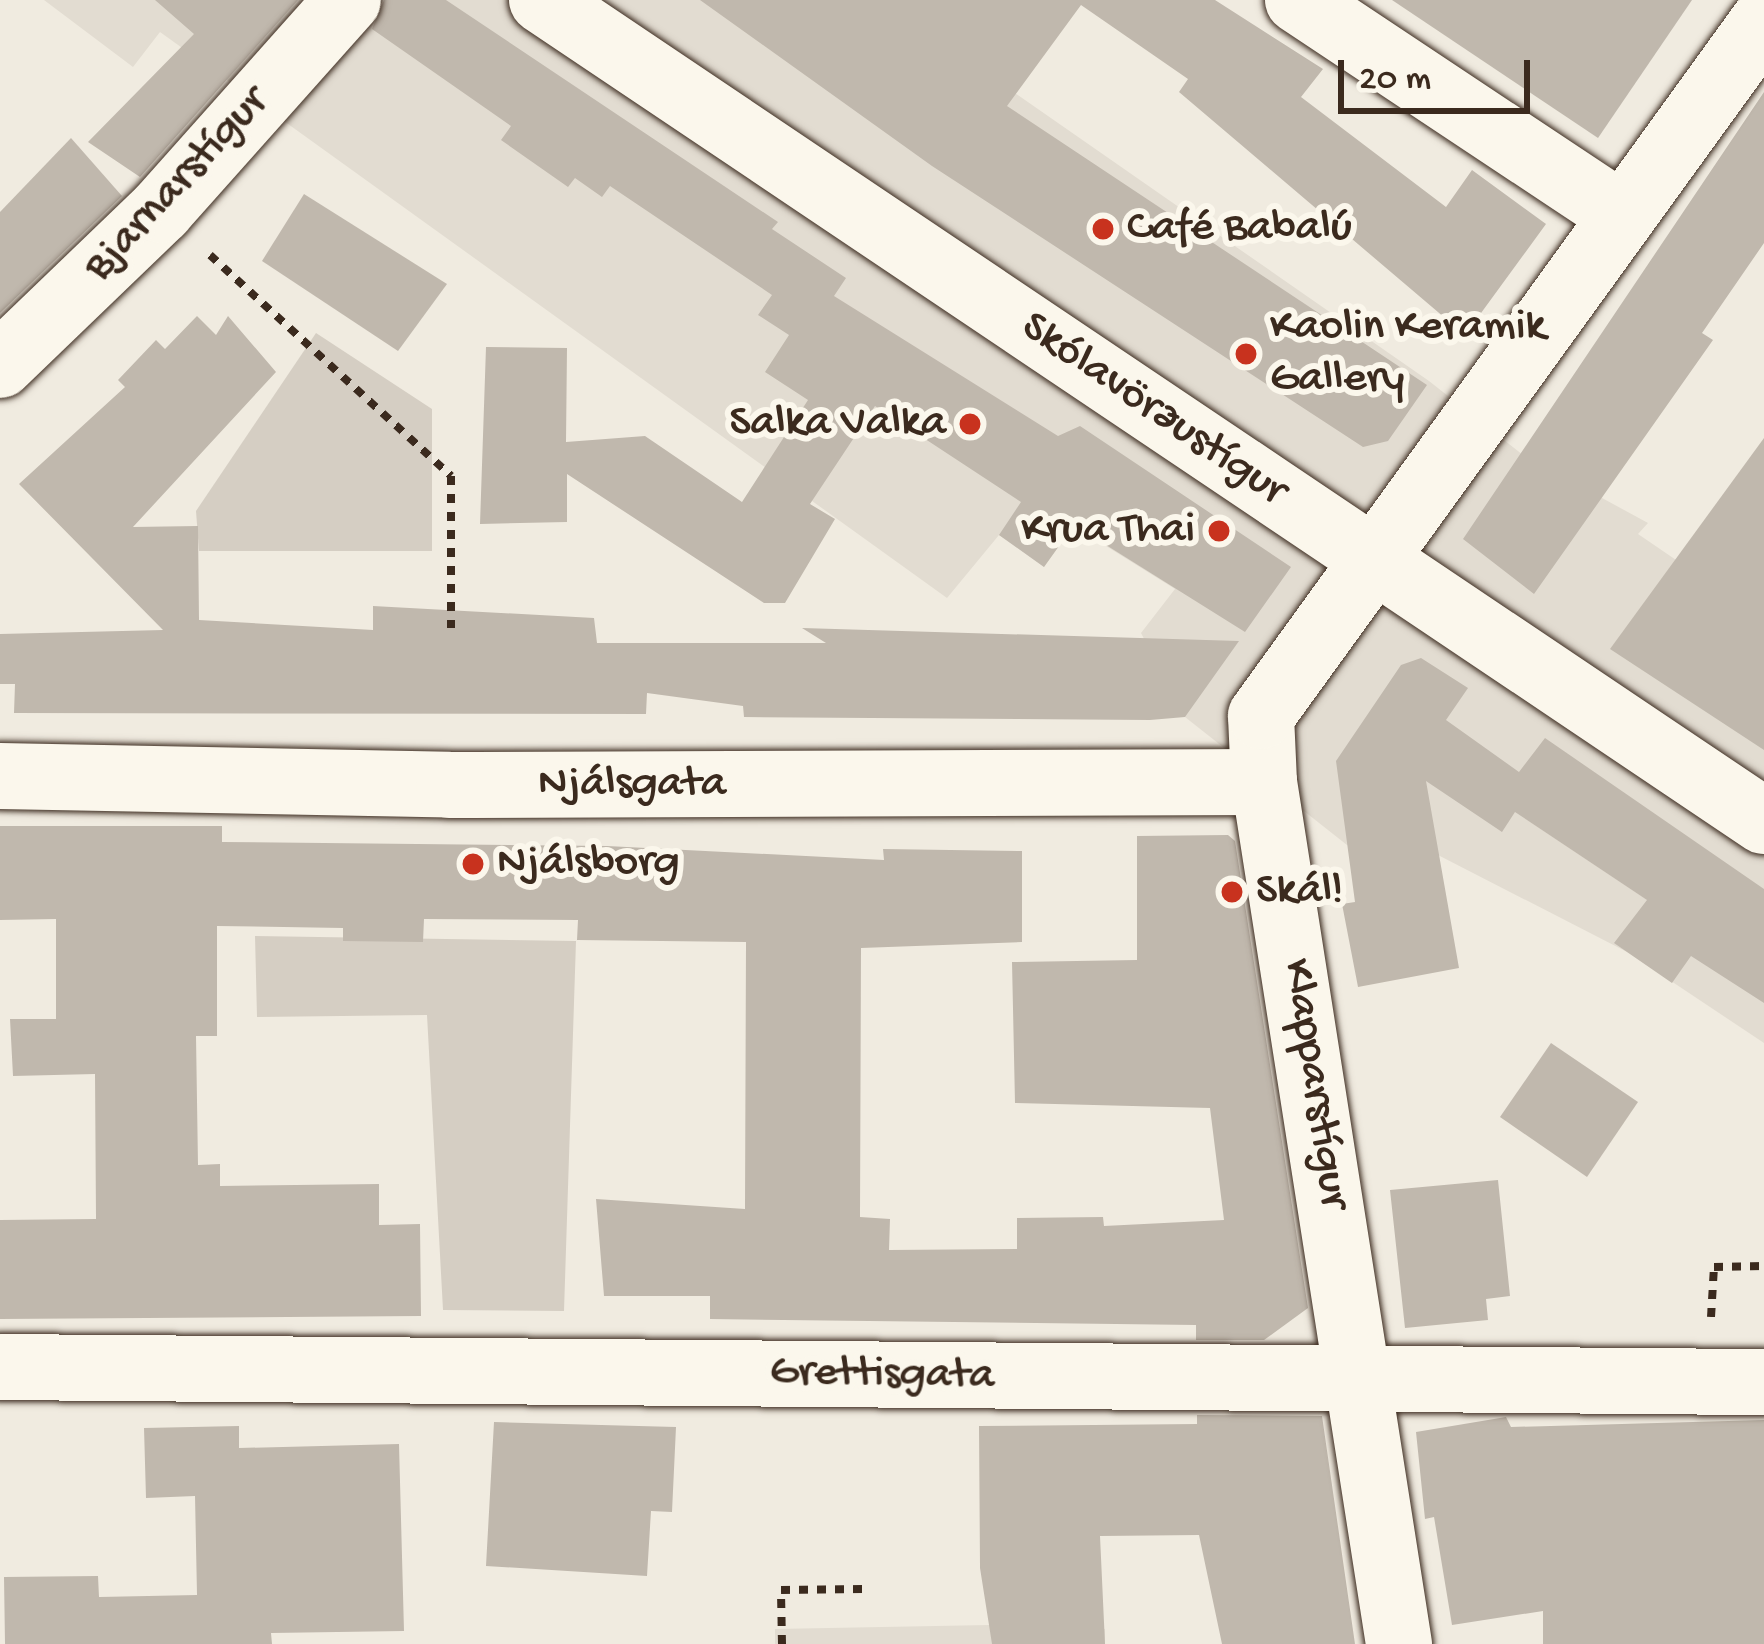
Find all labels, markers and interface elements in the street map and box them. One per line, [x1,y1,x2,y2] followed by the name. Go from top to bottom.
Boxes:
[1344,36,1536,110] scale bar
[1359,59,1431,102] text: 20 m
[73,76,281,294] street label: Bjarnarstígur
[1127,202,1352,256] place label: Café Babalú
[1090,216,1116,242] marker: Café Babalú
[1010,301,1296,519] street label: Skólavörðustígur
[1270,301,1546,407] place label: Kaolin Keramik Gallery
[1233,341,1259,367] marker: Kaolin Keramik Gallery
[730,397,946,451] place label: Salka Valka
[957,411,983,437] marker: Salka Valka
[1021,504,1195,558] place label: Krua Thai
[1206,518,1232,544] marker: Krua Thai
[538,758,726,812] street label: Njálsgata
[497,837,680,891] place label: Njálsborg
[460,851,486,877] marker: Njálsborg
[1256,865,1343,919] place label: Skál!
[1219,879,1245,905] marker: Skál!
[1268,955,1360,1213] street label: Klapparstígur
[769,1346,995,1404] street label: Grettisgata

